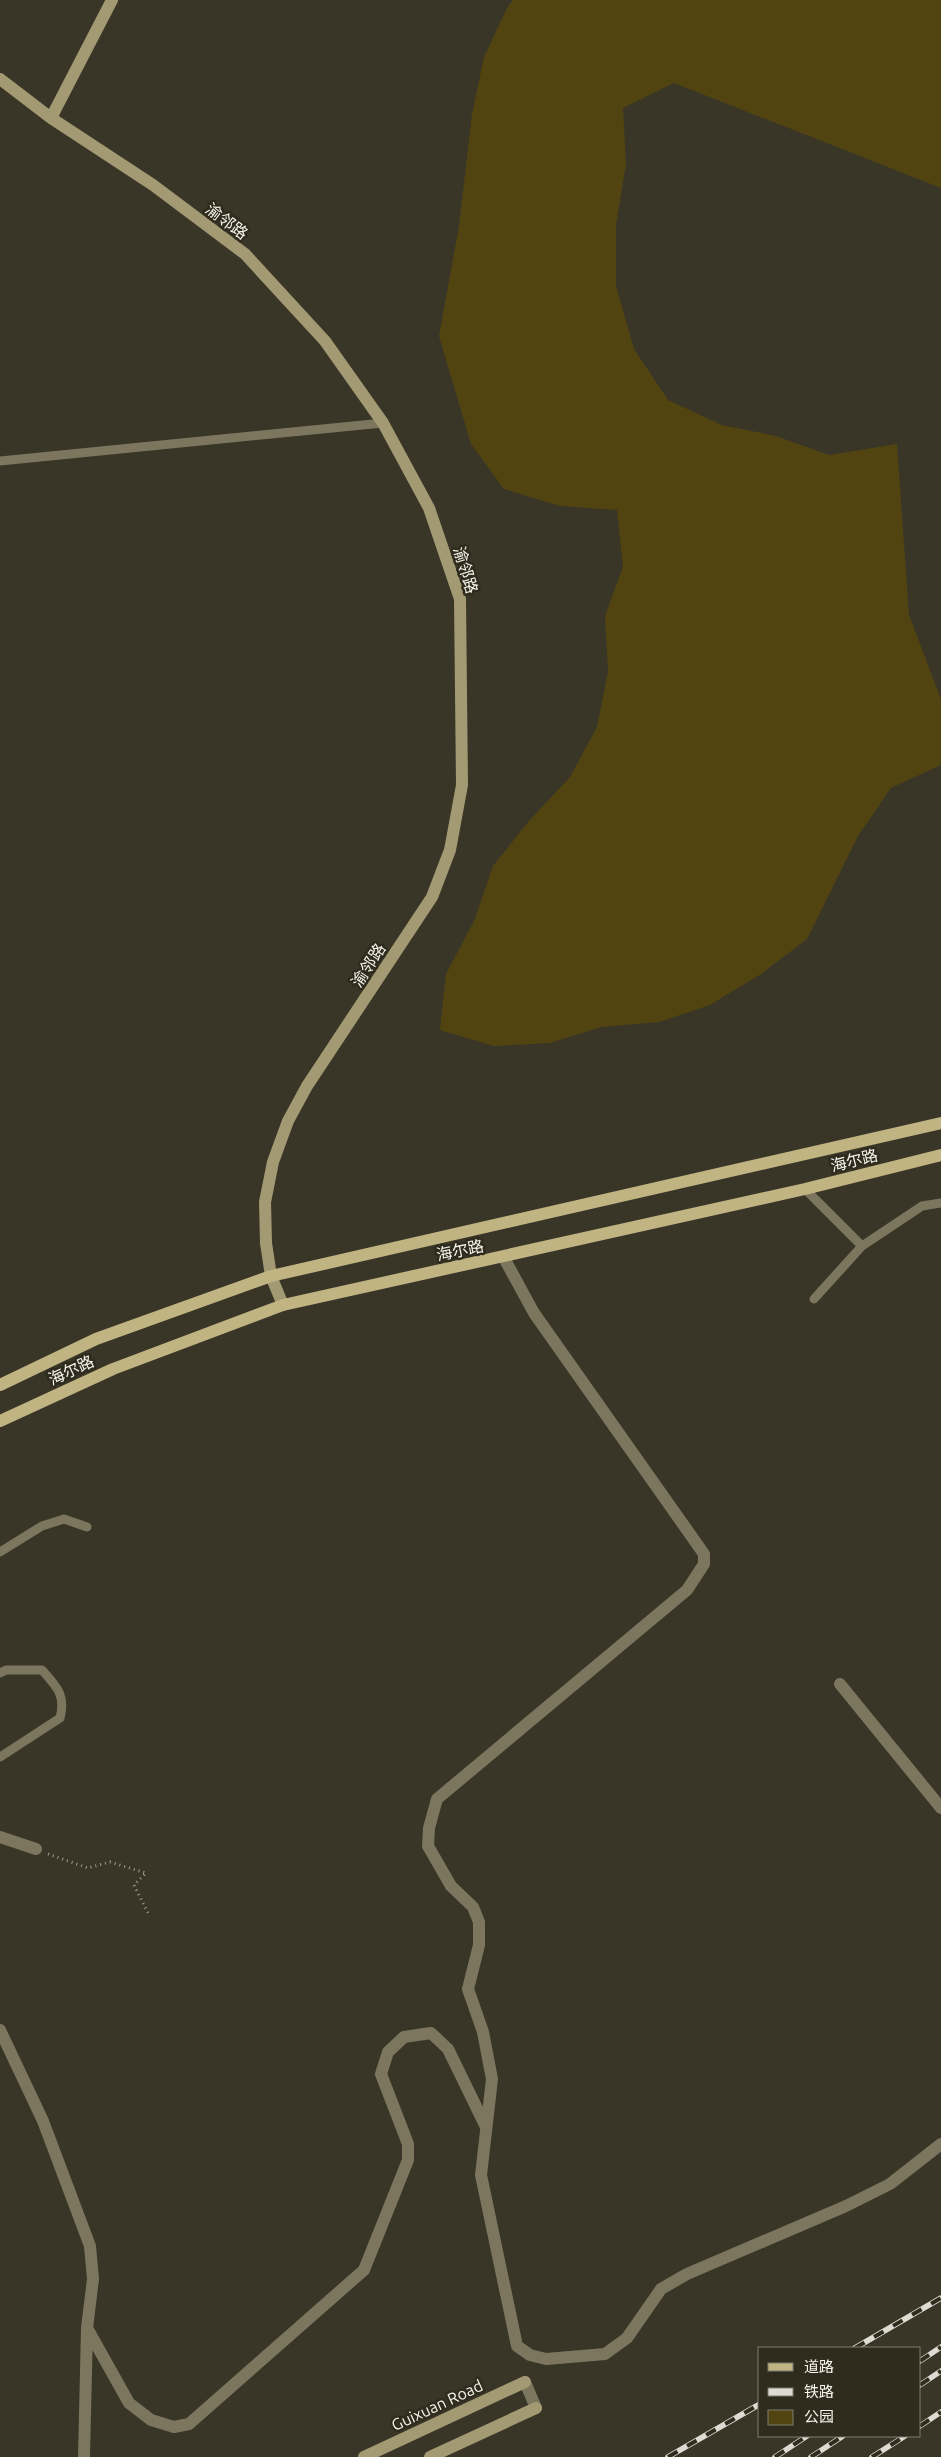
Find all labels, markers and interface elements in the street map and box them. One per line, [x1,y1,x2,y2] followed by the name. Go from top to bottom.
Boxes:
[202,199,252,243] street label: 渝邻路
[450,544,482,596] street label: 渝邻路
[347,940,389,990] street label: 渝邻路
[829,1145,879,1175] street label: 海尔路
[435,1236,485,1264] street label: 海尔路
[45,1352,97,1388] street label: 海尔路
[758,2347,921,2437] legend
[804,2358,834,2375] text: 道路
[388,2376,486,2434] street label: Guixuan Road
[804,2383,834,2400] text: 铁路
[804,2408,834,2425] text: 公园

